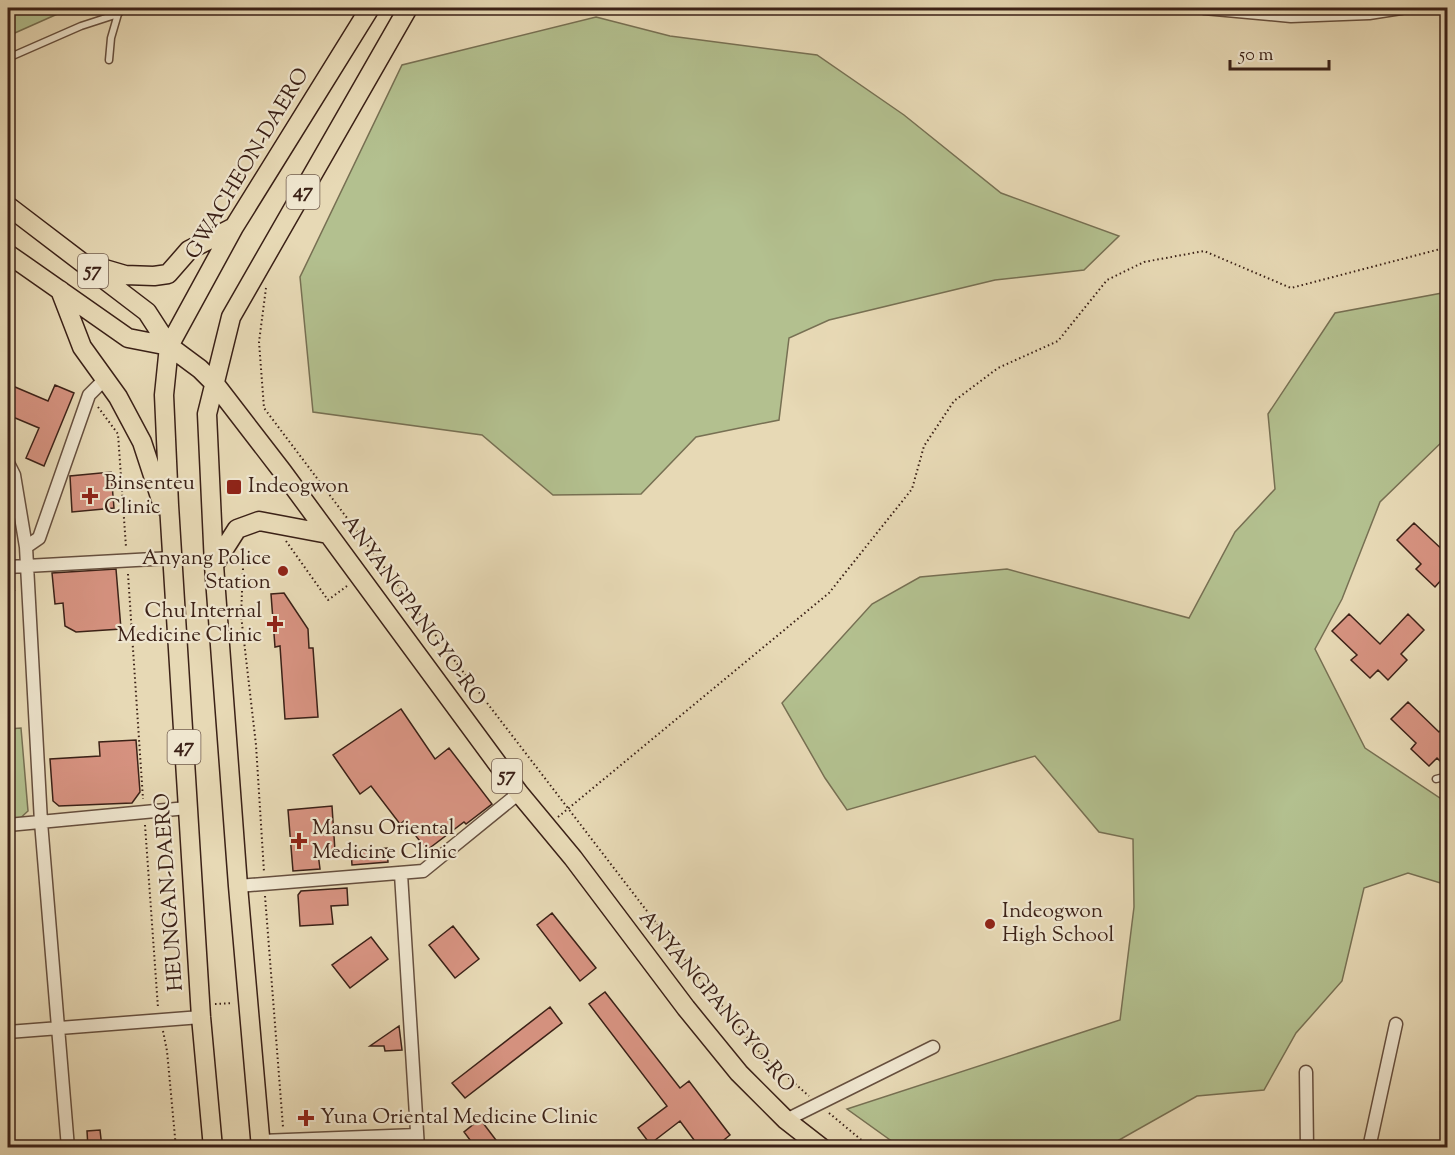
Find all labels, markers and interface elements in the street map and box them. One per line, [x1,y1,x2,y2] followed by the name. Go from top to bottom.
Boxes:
[1230,33,1329,71] scale bar
[1238,43,1274,69] text: 50 m
[179,63,317,265] street label: GWACHEON-DAERO
[286,175,320,209] road number: 47
[78,254,108,288] road number: 57
[104,469,195,523] place label: Binsenteu Clinic
[248,472,349,502] place label: Indeogwon
[225,478,243,496] marker: Indeogwon
[81,487,99,505] marker: Binsenteu Clinic
[333,509,493,713] street label: ANYANGPANGYO-RO
[142,544,271,598] place label: Anyang Police Station
[276,564,290,578] marker: Anyang Police Station
[117,597,262,651] place label: Chu Internal Medicine Clinic
[266,615,284,633] marker: Chu Internal Medicine Clinic
[168,730,201,764] road number: 47
[492,759,522,793] road number: 57
[148,792,192,992] street label: HEUNGAN-DAERO
[312,814,457,868] place label: Mansu Oriental Medicine Clinic
[290,832,308,850] marker: Mansu Oriental Medicine Clinic
[1002,897,1114,951] place label: Indeogwon High School
[631,904,801,1100] street label: ANYANGPANGYO-RO
[983,917,997,931] marker: Indeogwon High School
[320,1103,598,1133] place label: Yuna Oriental Medicine Clinic
[297,1109,315,1127] marker: Yuna Oriental Medicine Clinic

